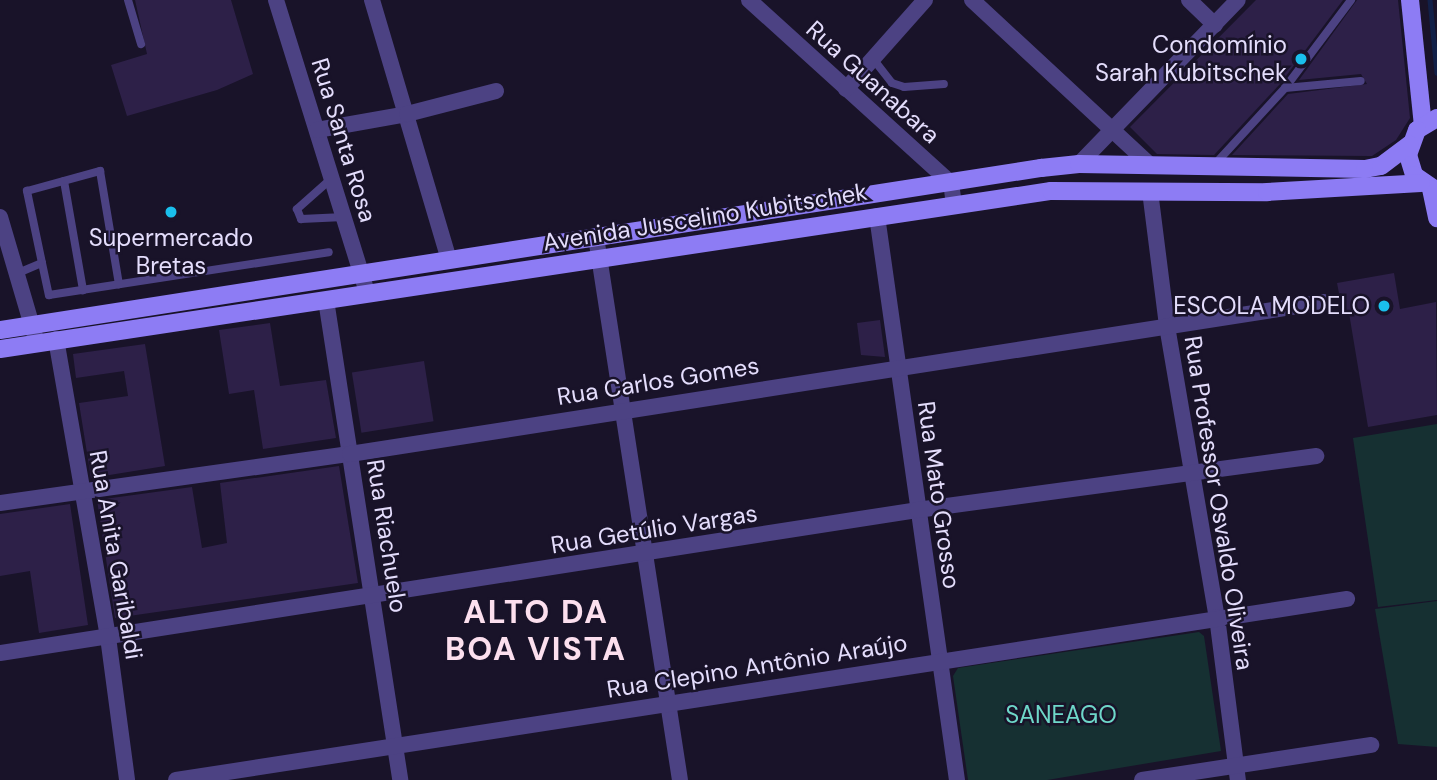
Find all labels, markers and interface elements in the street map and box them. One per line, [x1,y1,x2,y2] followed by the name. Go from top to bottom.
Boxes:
[800,15,946,149] street label: Rua Guanabara
[1095,31,1287,87] place label: Condomínio Sarah Kubitschek
[1293,51,1309,67] marker: Condomínio Sarah Kubitschek
[305,55,383,225] street label: Rua Santa Rosa
[541,177,869,257] street label: Avenida Juscelino Kubitschek
[163,204,179,220] marker: Supermercado Bretas
[89,224,253,280] place label: Supermercado Bretas
[1173,292,1370,320] place label: ESCOLA MODELO
[1376,298,1392,314] marker: ESCOLA MODELO
[1178,334,1260,672] street label: Rua Professor Osvaldo Oliveira
[555,351,761,411] street label: Rua Carlos Gomes
[912,399,966,591] street label: Rua Mato Grosso
[83,448,149,662] street label: Rua Anita Garibaldi
[361,457,413,615] street label: Rua Riachuelo
[549,498,759,560] street label: Rua Getúlio Vargas
[446,594,626,669] district label: ALTO DA BOA VISTA
[605,628,909,704] street label: Rua Clepino Antônio Araújo
[1005,701,1117,729] park label: SANEAGO

